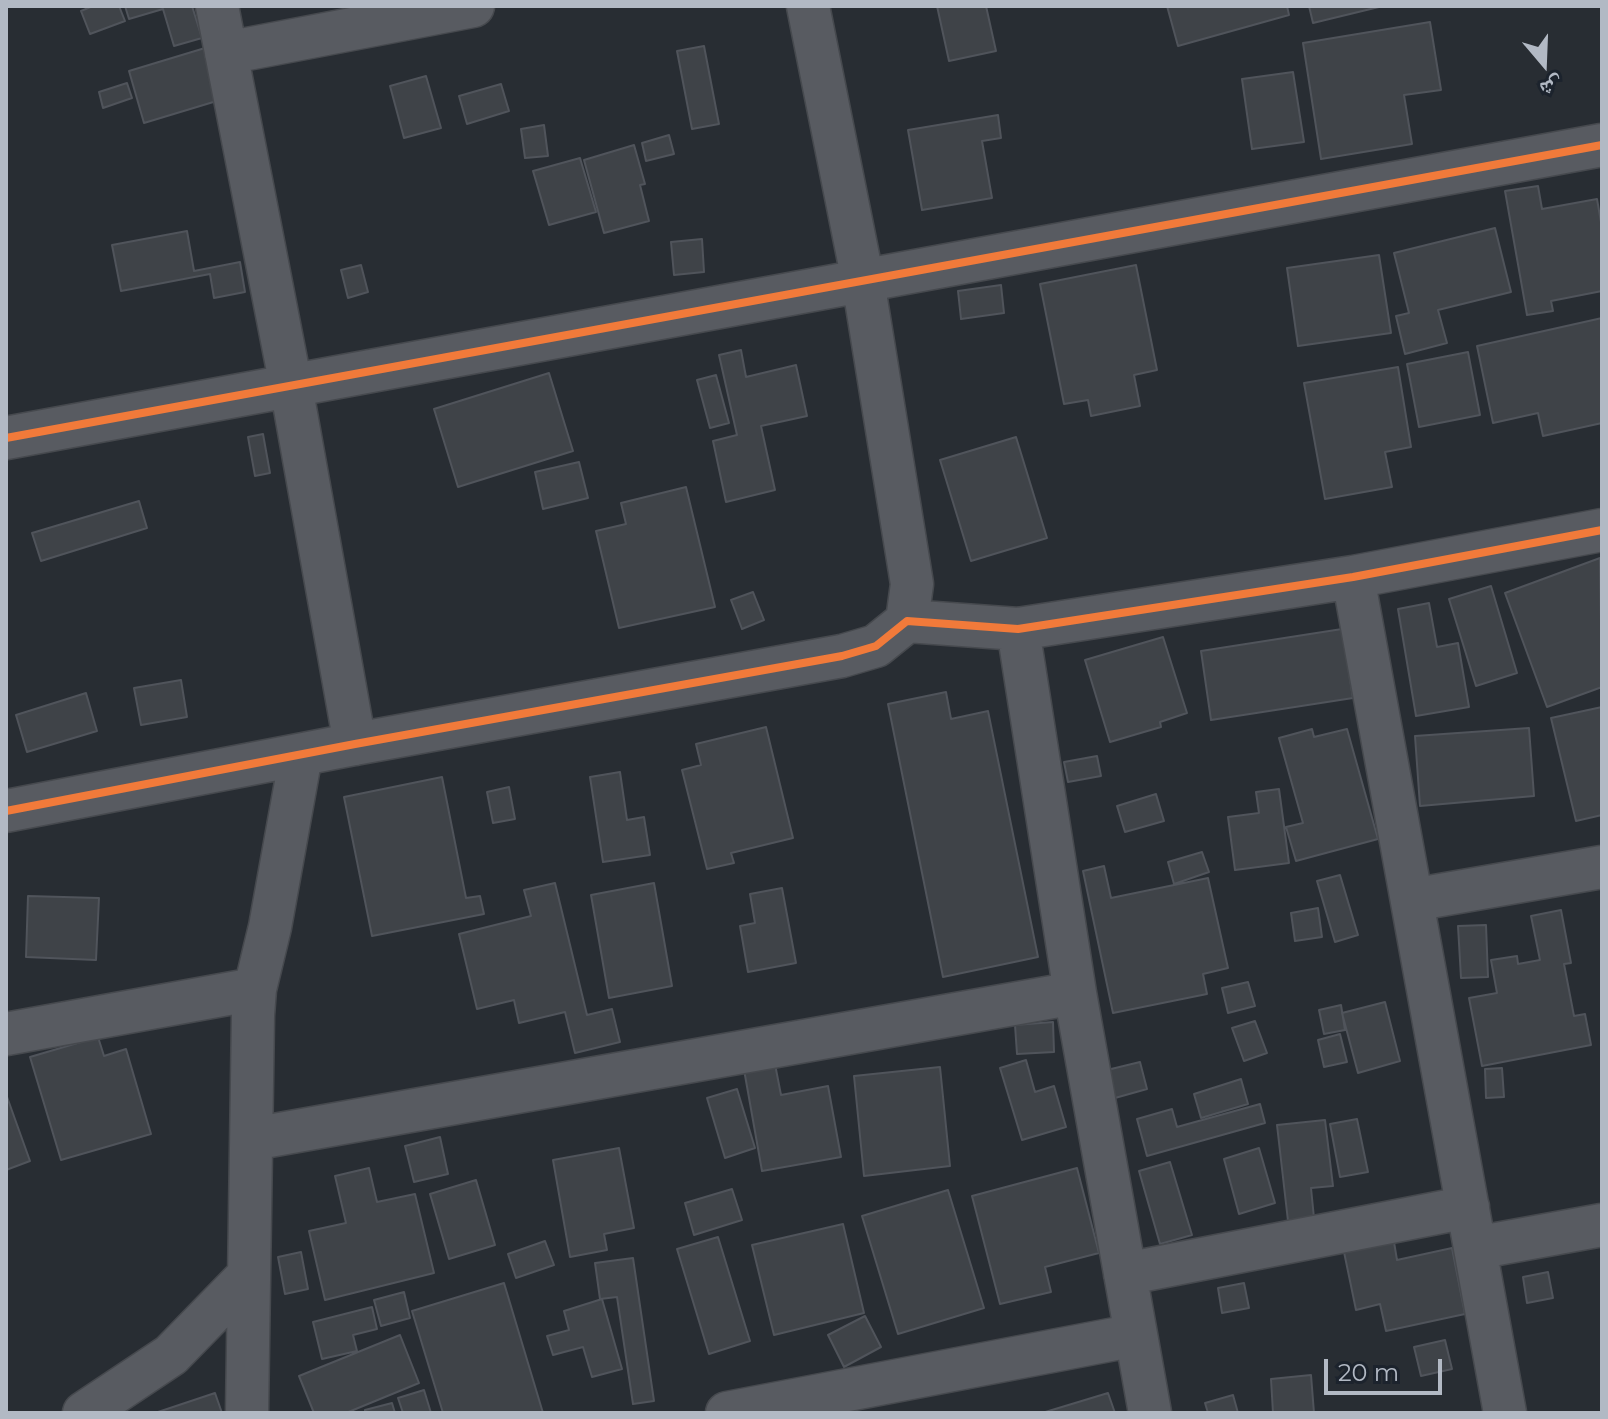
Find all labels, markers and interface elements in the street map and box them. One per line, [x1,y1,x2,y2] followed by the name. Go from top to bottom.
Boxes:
[1504,24,1584,104] north arrow
[1537,71,1567,104] text: ش
[1328,1343,1446,1393] scale bar
[1338,1358,1399,1387] text: 20 m

